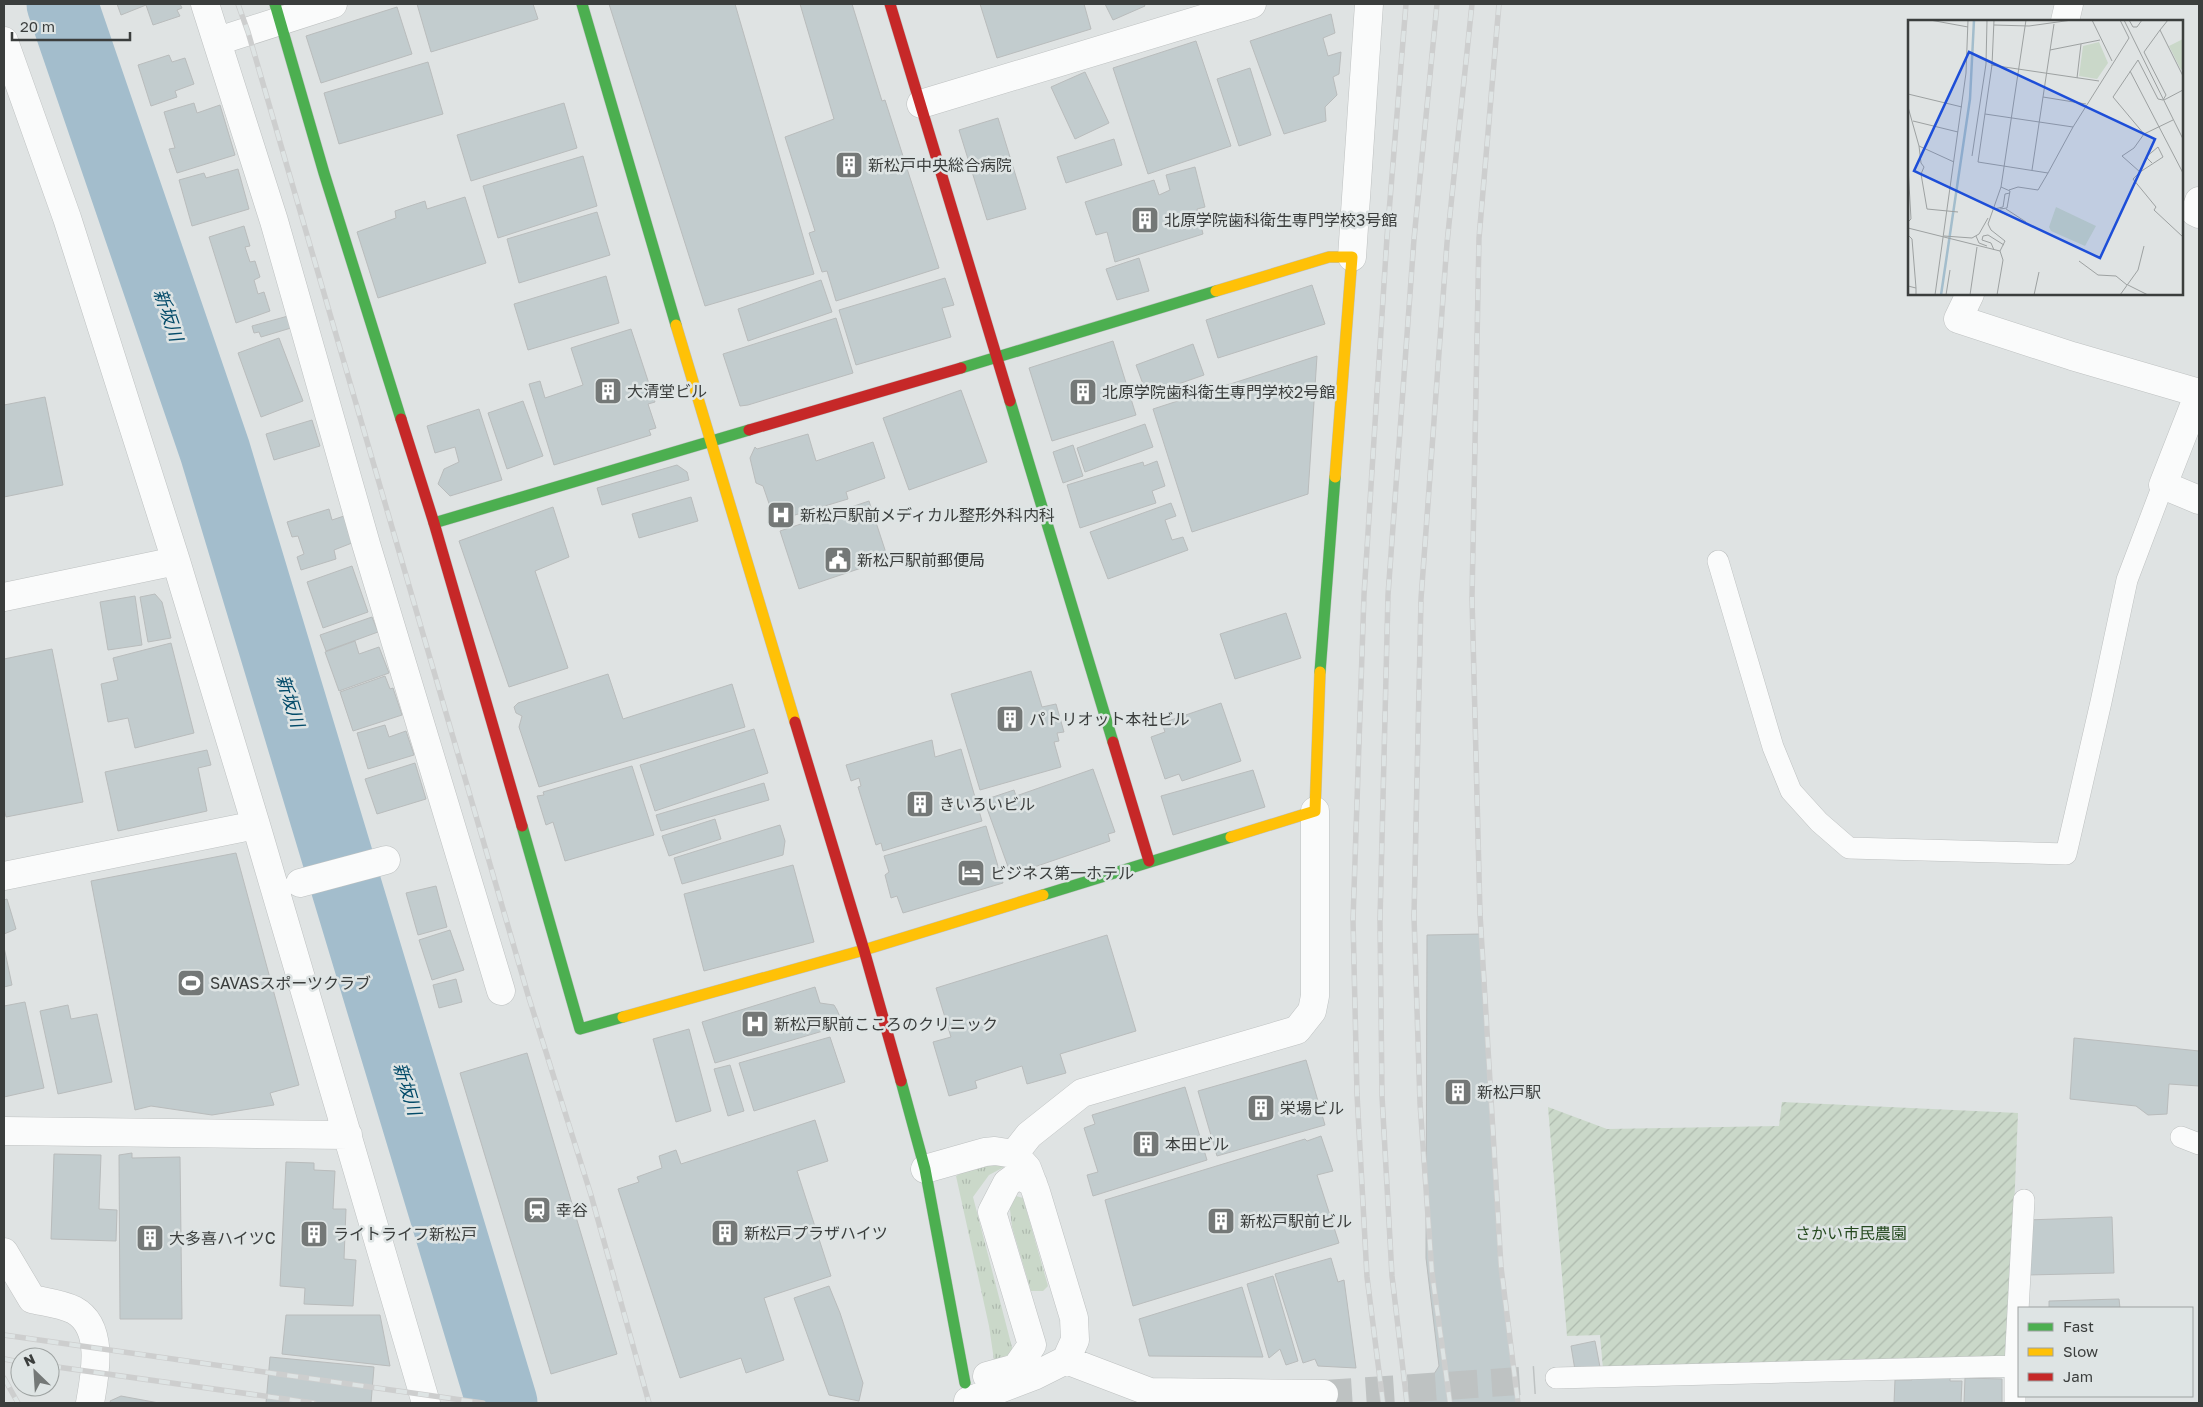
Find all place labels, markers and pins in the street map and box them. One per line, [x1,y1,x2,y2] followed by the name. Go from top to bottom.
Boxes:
[834,150,864,180] building icon: 新松戸中央総合病院
[868,155,1012,175] place label: 新松戸中央総合病院
[1130,205,1160,235] building icon: 北原学院歯科衛生専門学校3号館
[1164,210,1397,230] place label: 北原学院歯科衛生専門学校3号館
[593,376,623,406] building icon: 大清堂ビル
[1068,377,1098,407] building icon: 北原学院歯科衛生専門学校2号館
[627,381,707,401] place label: 大清堂ビル
[1102,382,1335,402] place label: 北原学院歯科衛生専門学校2号館
[766,500,796,530] hospital icon: 新松戸駅前メディカル整形外科内科
[800,505,1055,525] place label: 新松戸駅前メディカル整形外科内科
[823,545,853,575] public building icon: 新松戸駅前郵便局
[857,550,985,570] place label: 新松戸駅前郵便局
[995,704,1025,734] building icon: パトリオット本社ビル
[1029,709,1189,729] place label: パトリオット本社ビル
[905,789,935,819] building icon: きいろいビル
[939,794,1035,814] place label: きいろいビル
[956,858,986,888] hotel icon: ビジネス第一ホテル
[990,863,1134,883] place label: ビジネス第一ホテル
[176,968,206,998] sports icon: SAVASスポーツクラブ
[210,973,371,993] place label: SAVASスポーツクラブ
[740,1009,770,1039] hospital icon: 新松戸駅前こころのクリニック
[774,1014,998,1034] place label: 新松戸駅前こころのクリニック
[1443,1077,1473,1107] building icon: 新松戸駅
[1477,1082,1541,1102] place label: 新松戸駅
[1246,1093,1276,1123] building icon: 栄場ビル
[1280,1098,1344,1118] place label: 栄場ビル
[1131,1129,1161,1159] building icon: 本田ビル
[1165,1134,1229,1154] place label: 本田ビル
[522,1195,552,1225] station icon: 幸谷
[556,1200,588,1220] place label: 幸谷
[1206,1206,1236,1236] building icon: 新松戸駅前ビル
[1240,1211,1352,1231] place label: 新松戸駅前ビル
[710,1218,740,1248] building icon: 新松戸プラザハイツ
[299,1219,329,1249] building icon: ライトライフ新松戸
[135,1223,165,1253] building icon: 大多喜ハイツC
[744,1223,888,1243] place label: 新松戸プラザハイツ
[333,1224,477,1244] place label: ライトライフ新松戸
[169,1228,276,1248] place label: 大多喜ハイツC

